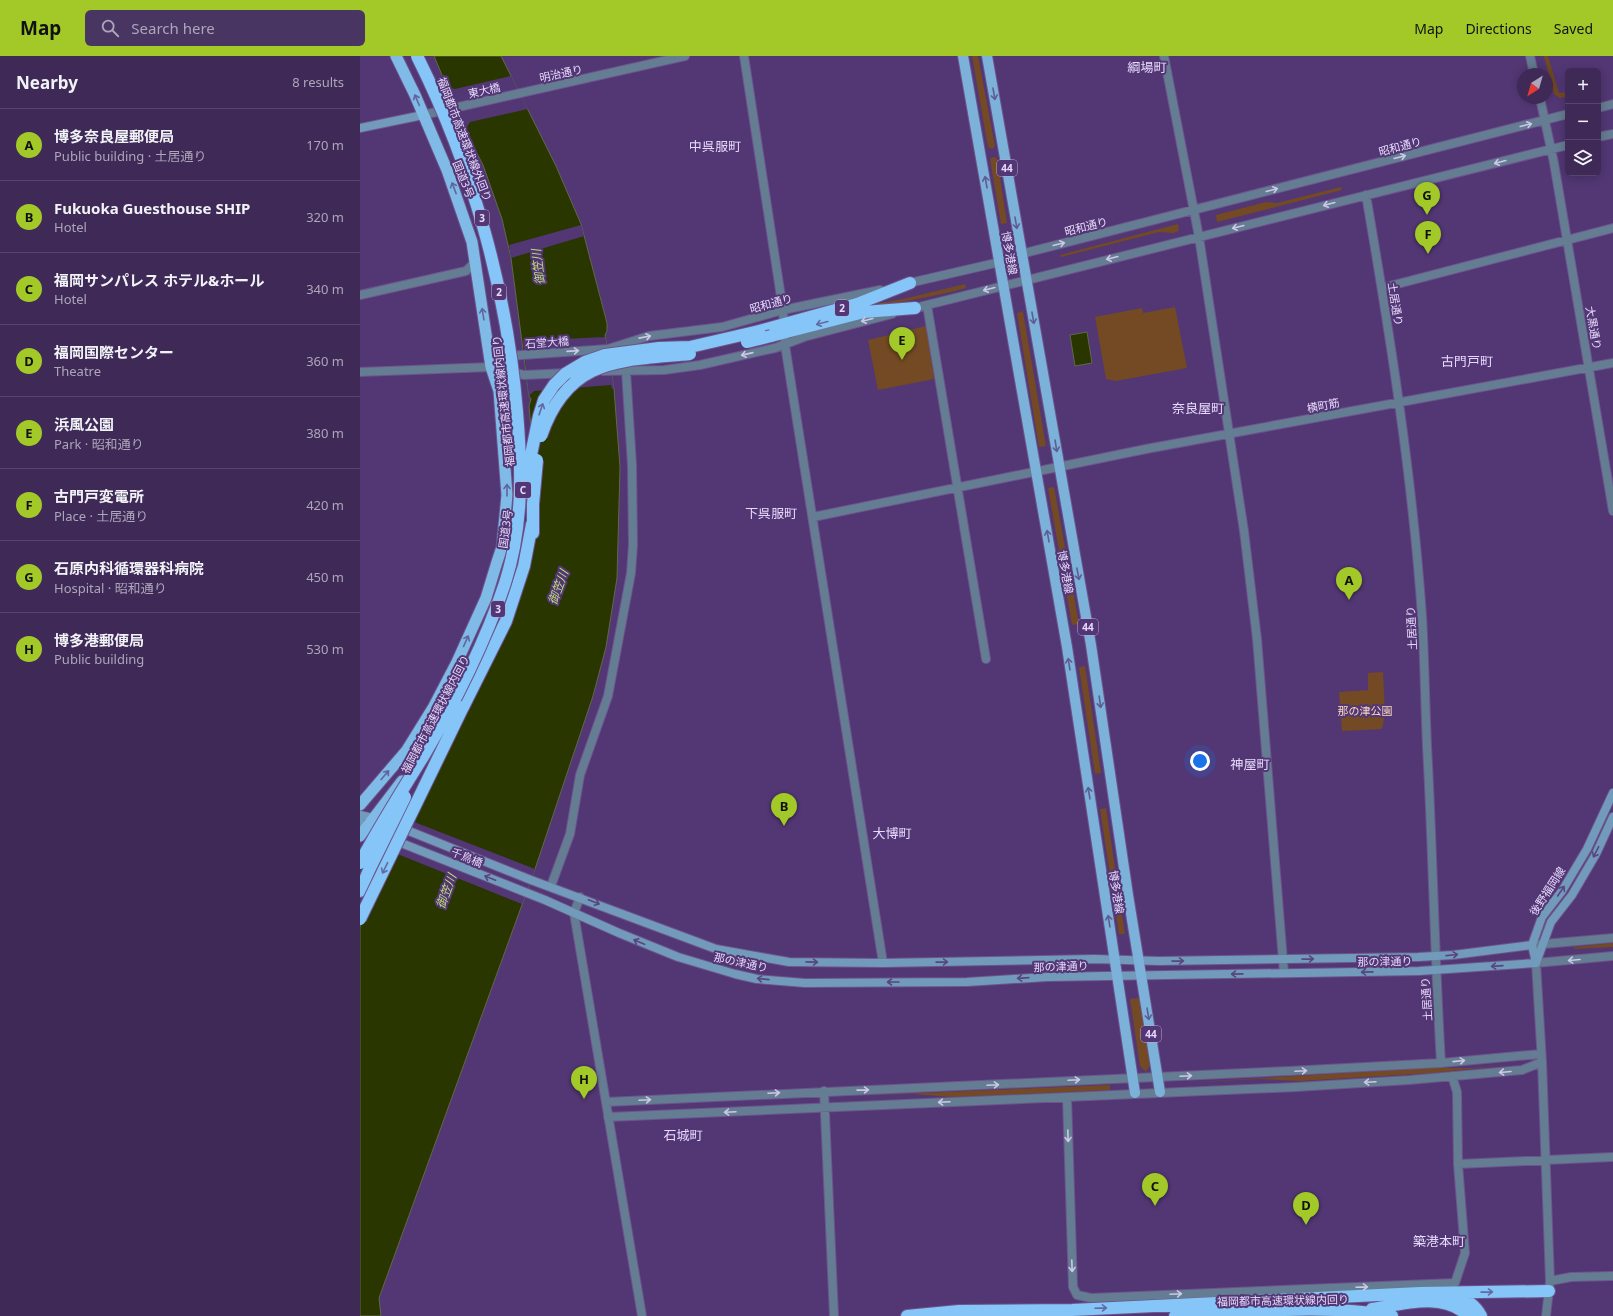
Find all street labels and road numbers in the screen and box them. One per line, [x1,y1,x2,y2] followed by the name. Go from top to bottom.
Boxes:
[538,61,584,85] street label: 明治通り
[434,75,496,203] street label: 福岡都市高速環状線外回り
[466,79,502,101] street label: 東大橋
[1377,133,1423,159] street label: 昭和通り
[450,158,478,200] street label: 国道3号
[997,160,1017,176] road number: 44
[475,210,489,226] road number: 3
[1063,213,1109,239] street label: 昭和通り
[999,230,1021,276] street label: 博多港線
[1385,281,1407,327] street label: 土居通り
[492,284,506,300] road number: 2
[748,290,794,316] street label: 昭和通り
[835,300,849,316] road number: 2
[1583,305,1605,351] street label: 大黒通り
[525,333,569,351] street label: 石堂大橋
[489,335,517,467] street label: 福岡都市高速環状線内回り
[1305,394,1341,416] street label: 横町筋
[515,482,531,498] road number: C
[495,508,515,550] street label: 国道3号
[1055,549,1077,595] street label: 博多港線
[491,601,505,617] road number: 3
[1402,606,1420,650] street label: 土居通り
[1078,619,1098,635] road number: 44
[397,652,473,776] street label: 福岡都市高速環状線内回り
[449,844,485,870] street label: 千鳥橋
[1526,864,1568,918] street label: 後野福岡線
[1106,869,1128,915] street label: 博多港線
[713,949,769,975] street label: 那の津通り
[1357,953,1413,969] street label: 那の津通り
[1033,958,1089,974] street label: 那の津通り
[1417,977,1435,1021] street label: 土居通り
[1141,1026,1161,1042] road number: 44
[1217,1291,1349,1309] street label: 福岡都市高速環状線内回り

